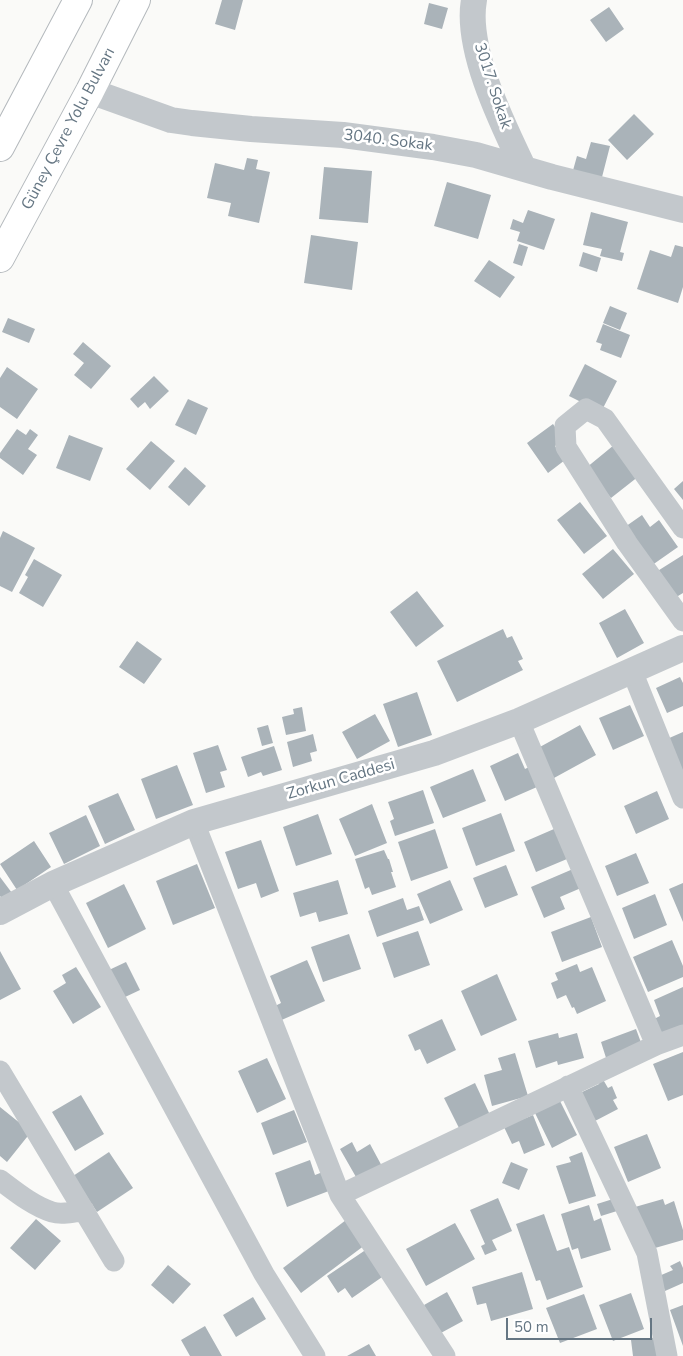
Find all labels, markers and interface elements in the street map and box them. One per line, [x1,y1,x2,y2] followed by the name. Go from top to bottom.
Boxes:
[469,41,515,131] street label: 3017. Sokak
[18,45,120,213] street label: Güney Çevre Yolu Bulvarı
[343,126,433,156] street label: 3040. Sokak
[285,755,397,805] street label: Zorkun Caddesi
[508,1308,654,1340] scale bar
[514,1317,549,1337] text: 50 m

